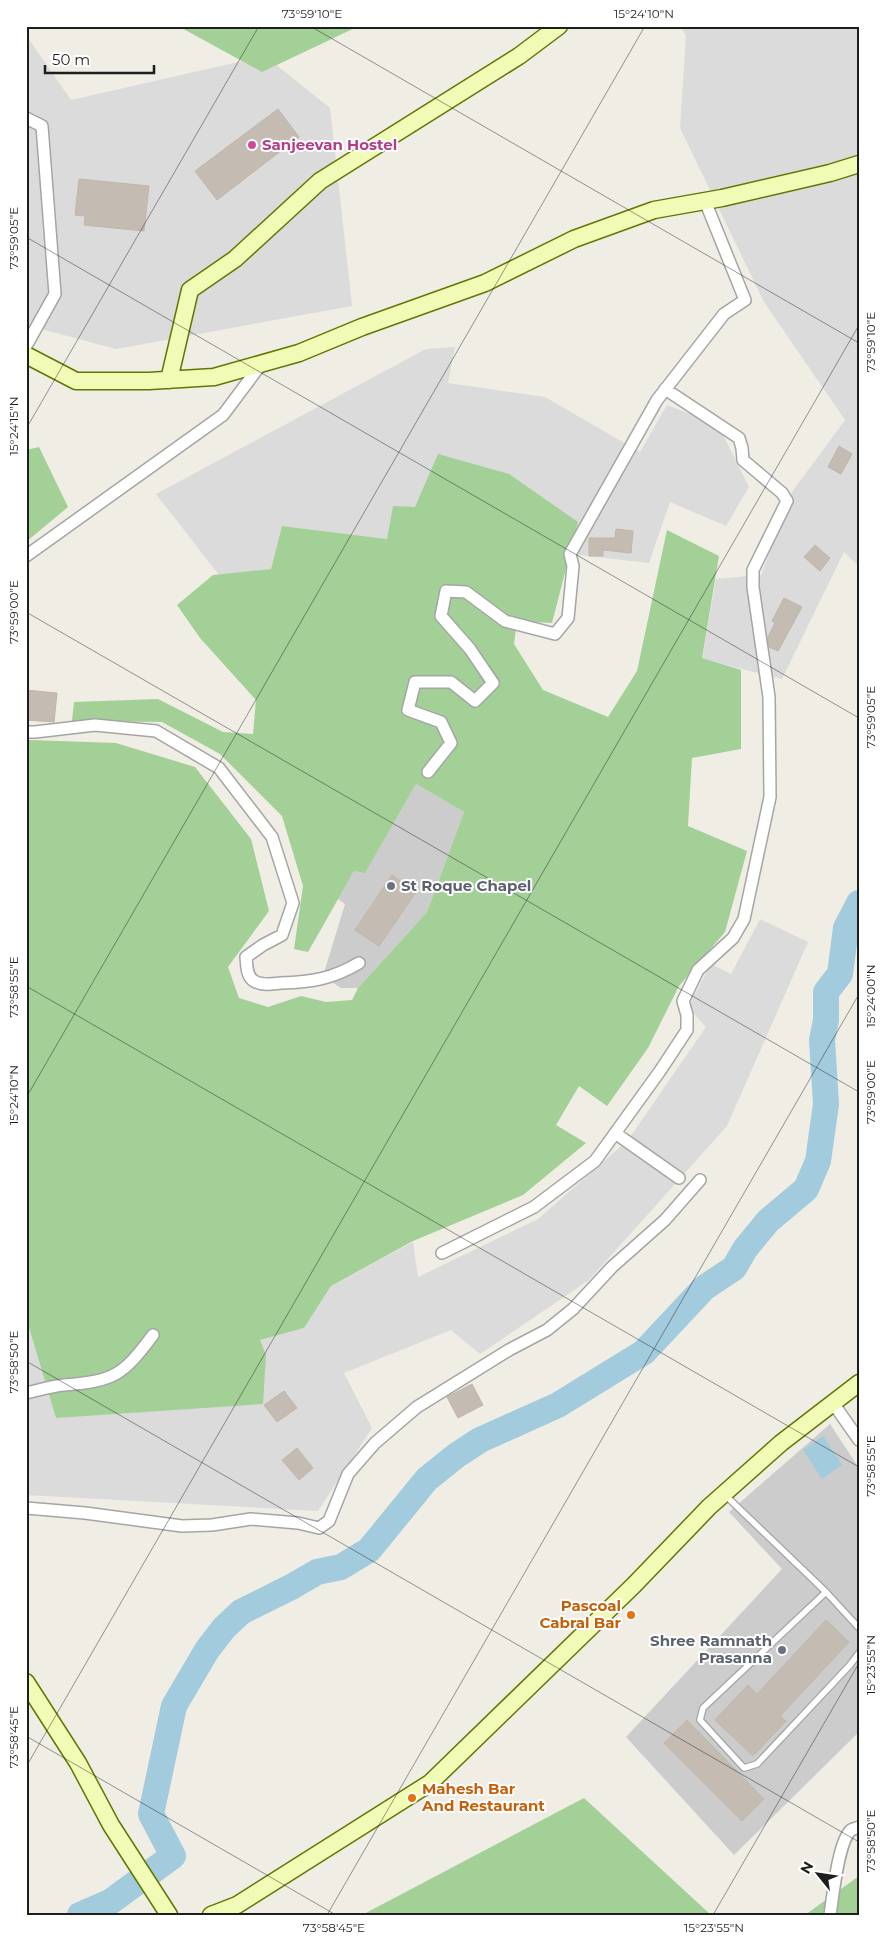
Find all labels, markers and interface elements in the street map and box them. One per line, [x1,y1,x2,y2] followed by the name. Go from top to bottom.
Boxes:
[282,6,342,21] text: 73°59'10"E
[614,6,674,21] text: 15°24'10"N
[45,42,154,74] scale bar
[52,50,90,69] text: 50 m
[262,135,397,154] place label: Sanjeevan Hostel
[246,139,258,151] marker: Sanjeevan Hostel
[6,207,21,269] text: 73°59'05"E
[863,312,878,372] text: 73°59'10"E
[6,397,21,455] text: 15°24'15"N
[6,580,21,644] text: 73°59'00"E
[863,686,878,748] text: 73°59'05"E
[401,876,531,895] place label: St Roque Chapel
[385,880,397,892] marker: St Roque Chapel
[6,956,21,1018] text: 73°58'55"E
[863,964,878,1028] text: 15°24'00"N
[863,1060,878,1124] text: 73°59'00"E
[6,1065,21,1125] text: 15°24'10"N
[6,1331,21,1394] text: 73°58'50"E
[863,1435,878,1497] text: 73°58'55"E
[539,1596,622,1632] place label: Pascoal Cabral Bar
[625,1609,637,1621] marker: Pascoal Cabral Bar
[650,1631,772,1667] place label: Shree Ramnath Prasanna
[863,1635,878,1695] text: 15°23'55"N
[776,1644,788,1656] marker: Shree Ramnath Prasanna
[6,1706,21,1768] text: 73°58'45"E
[421,1779,545,1815] place label: Mahesh Bar And Restaurant
[406,1792,418,1804] marker: Mahesh Bar And Restaurant
[863,1810,878,1873] text: 73°58'50"E
[792,1848,842,1898] north arrow
[796,1858,817,1877] text: N
[303,1920,365,1935] text: 73°58'45"E
[684,1920,744,1935] text: 15°23'55"N

